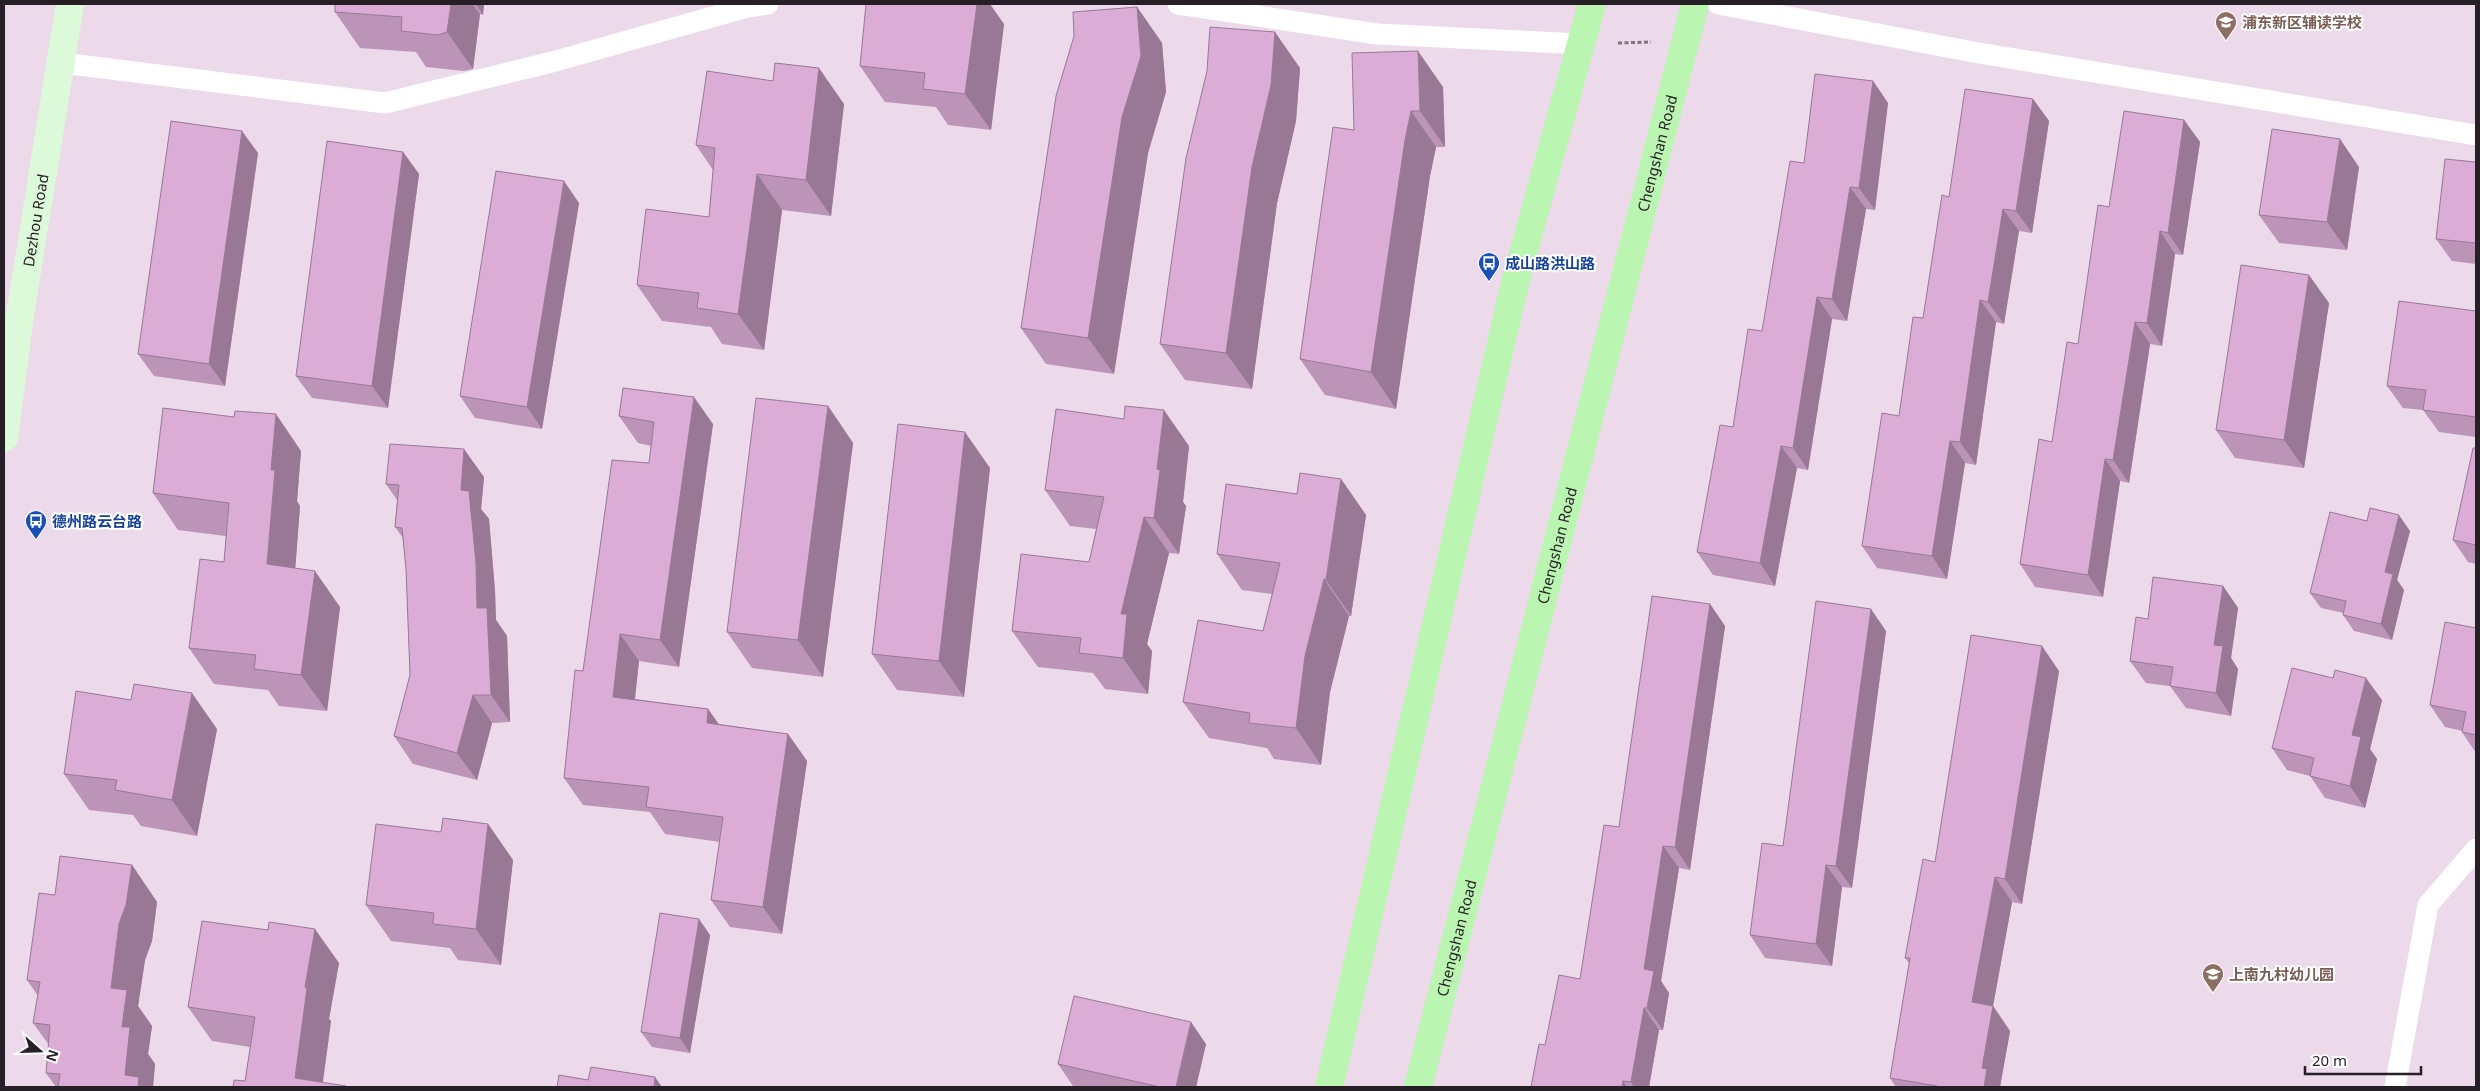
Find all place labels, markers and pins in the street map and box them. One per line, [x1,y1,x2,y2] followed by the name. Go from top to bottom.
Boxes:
[2214,10,2238,41] school or university icon: 浦东新区辅读学校
[2242,12,2362,32] place label: 浦东新区辅读学校
[1477,251,1501,282] bus stop icon: 成山路洪山路
[1505,253,1595,273] place label: 成山路洪山路
[24,509,48,540] bus stop icon: 德州路云台路
[52,511,142,531] place label: 德州路云台路
[2201,962,2225,993] school or university icon: 上南九村幼儿园
[2229,964,2334,984] place label: 上南九村幼儿园

